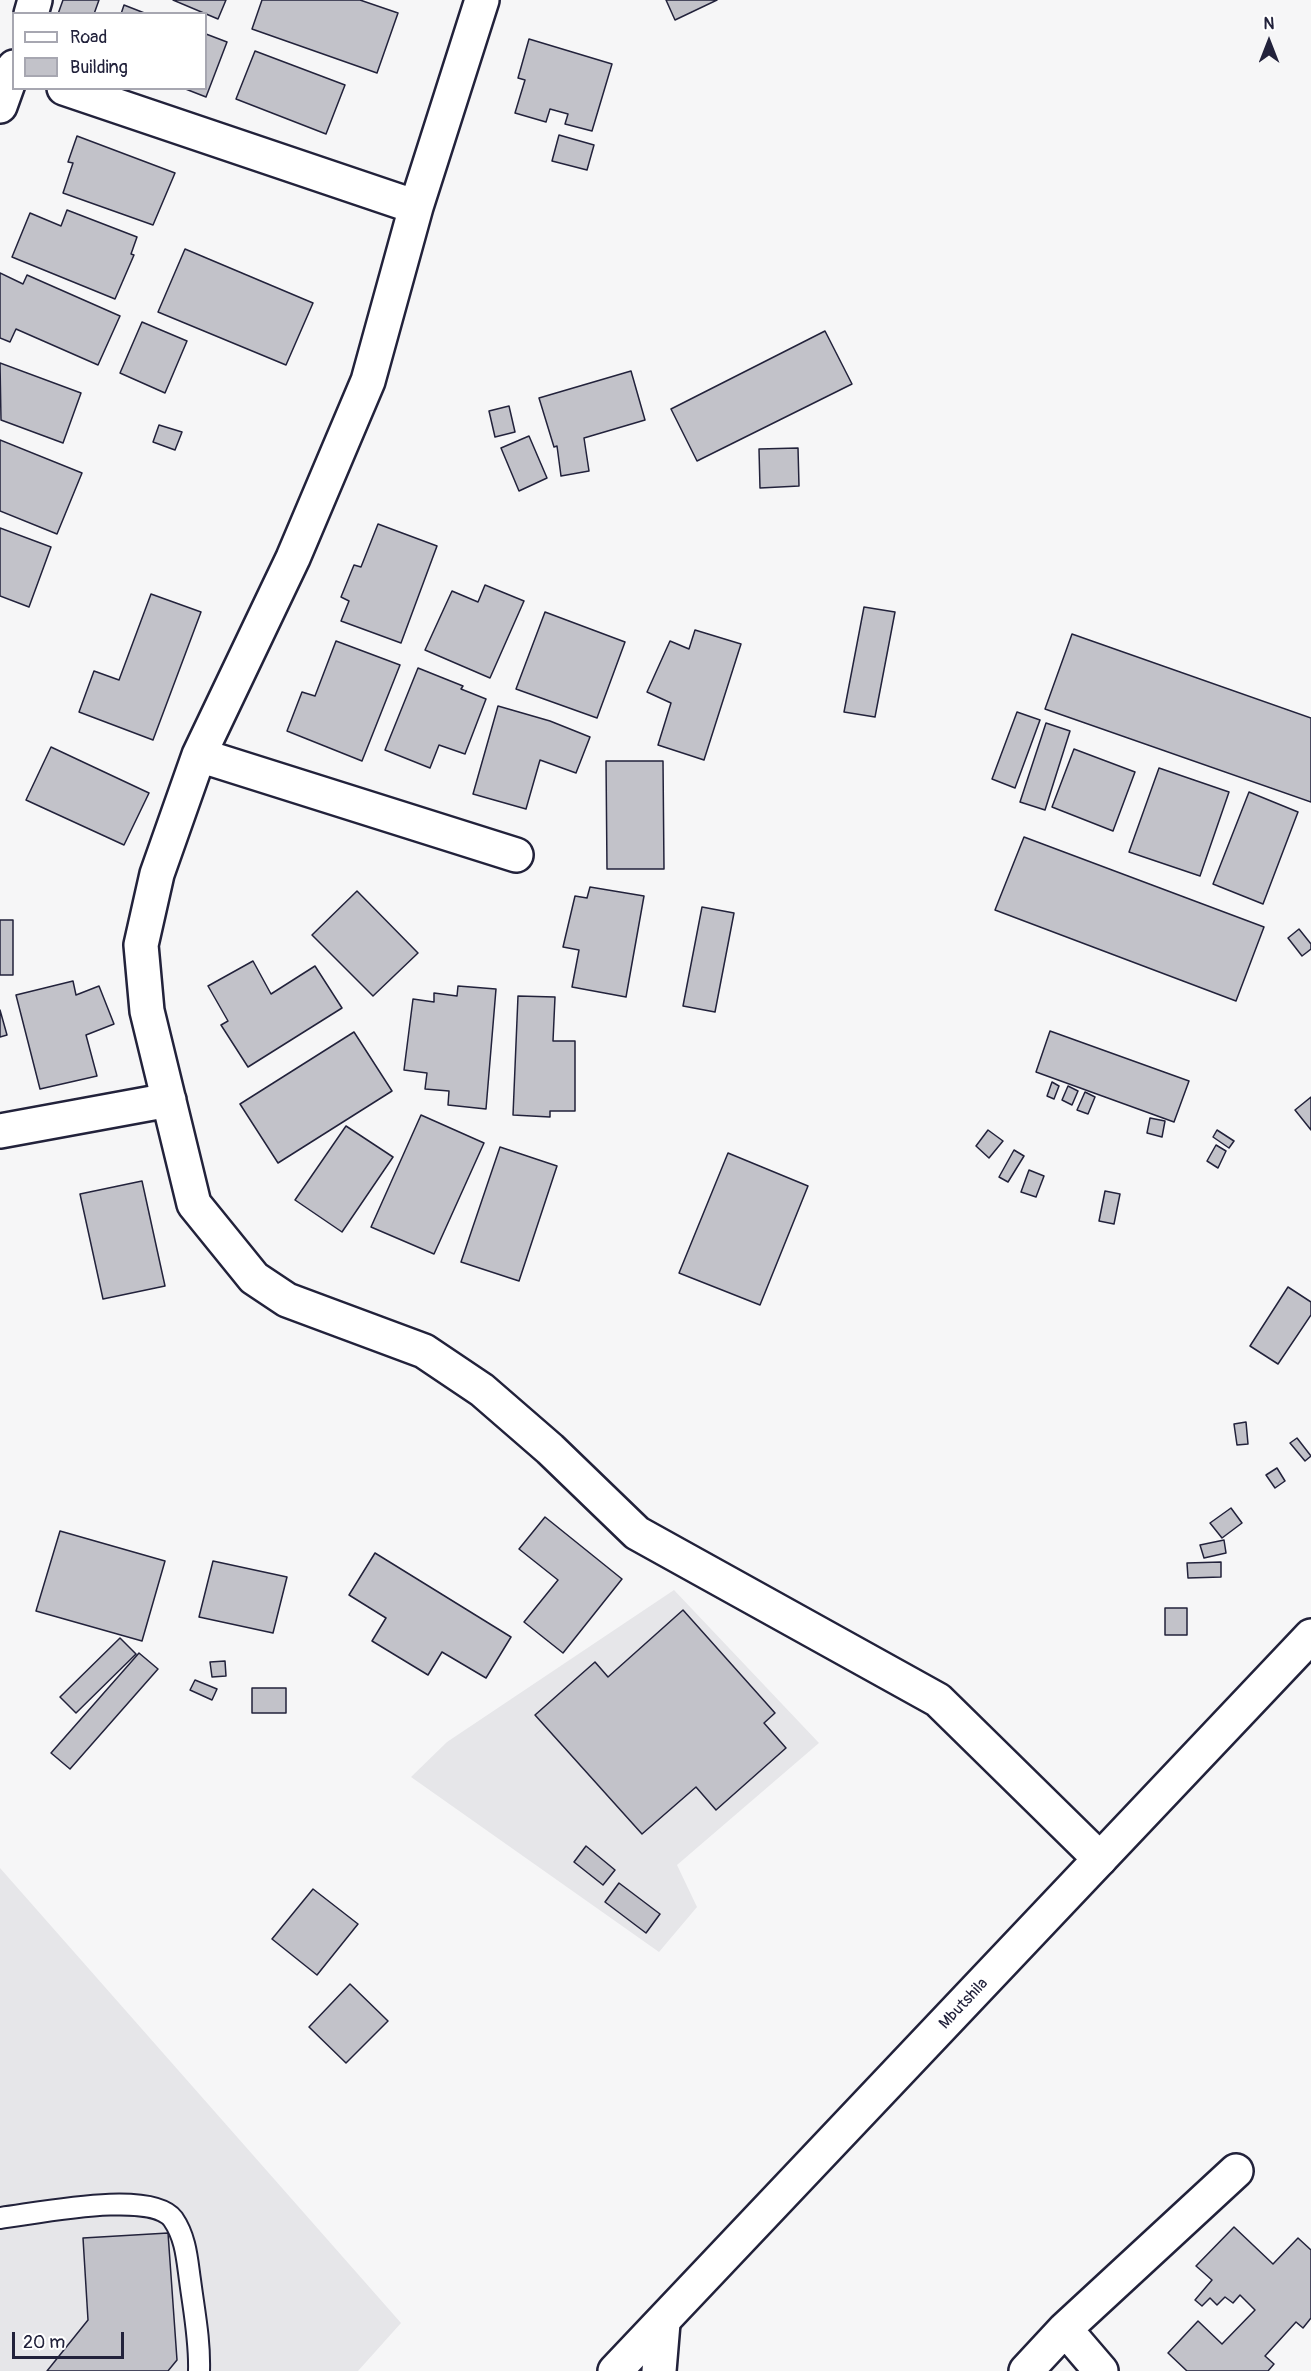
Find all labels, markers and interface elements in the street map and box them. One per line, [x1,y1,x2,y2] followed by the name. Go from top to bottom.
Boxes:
[12,12,207,90] legend
[1239,12,1299,72] north arrow
[1264,14,1274,34] text: N
[70,26,107,49] text: Road
[70,56,128,79] text: Building
[936,1974,992,2034] street label: Mbutshila
[15,2320,128,2358] scale bar
[23,2331,65,2354] text: 20 m

